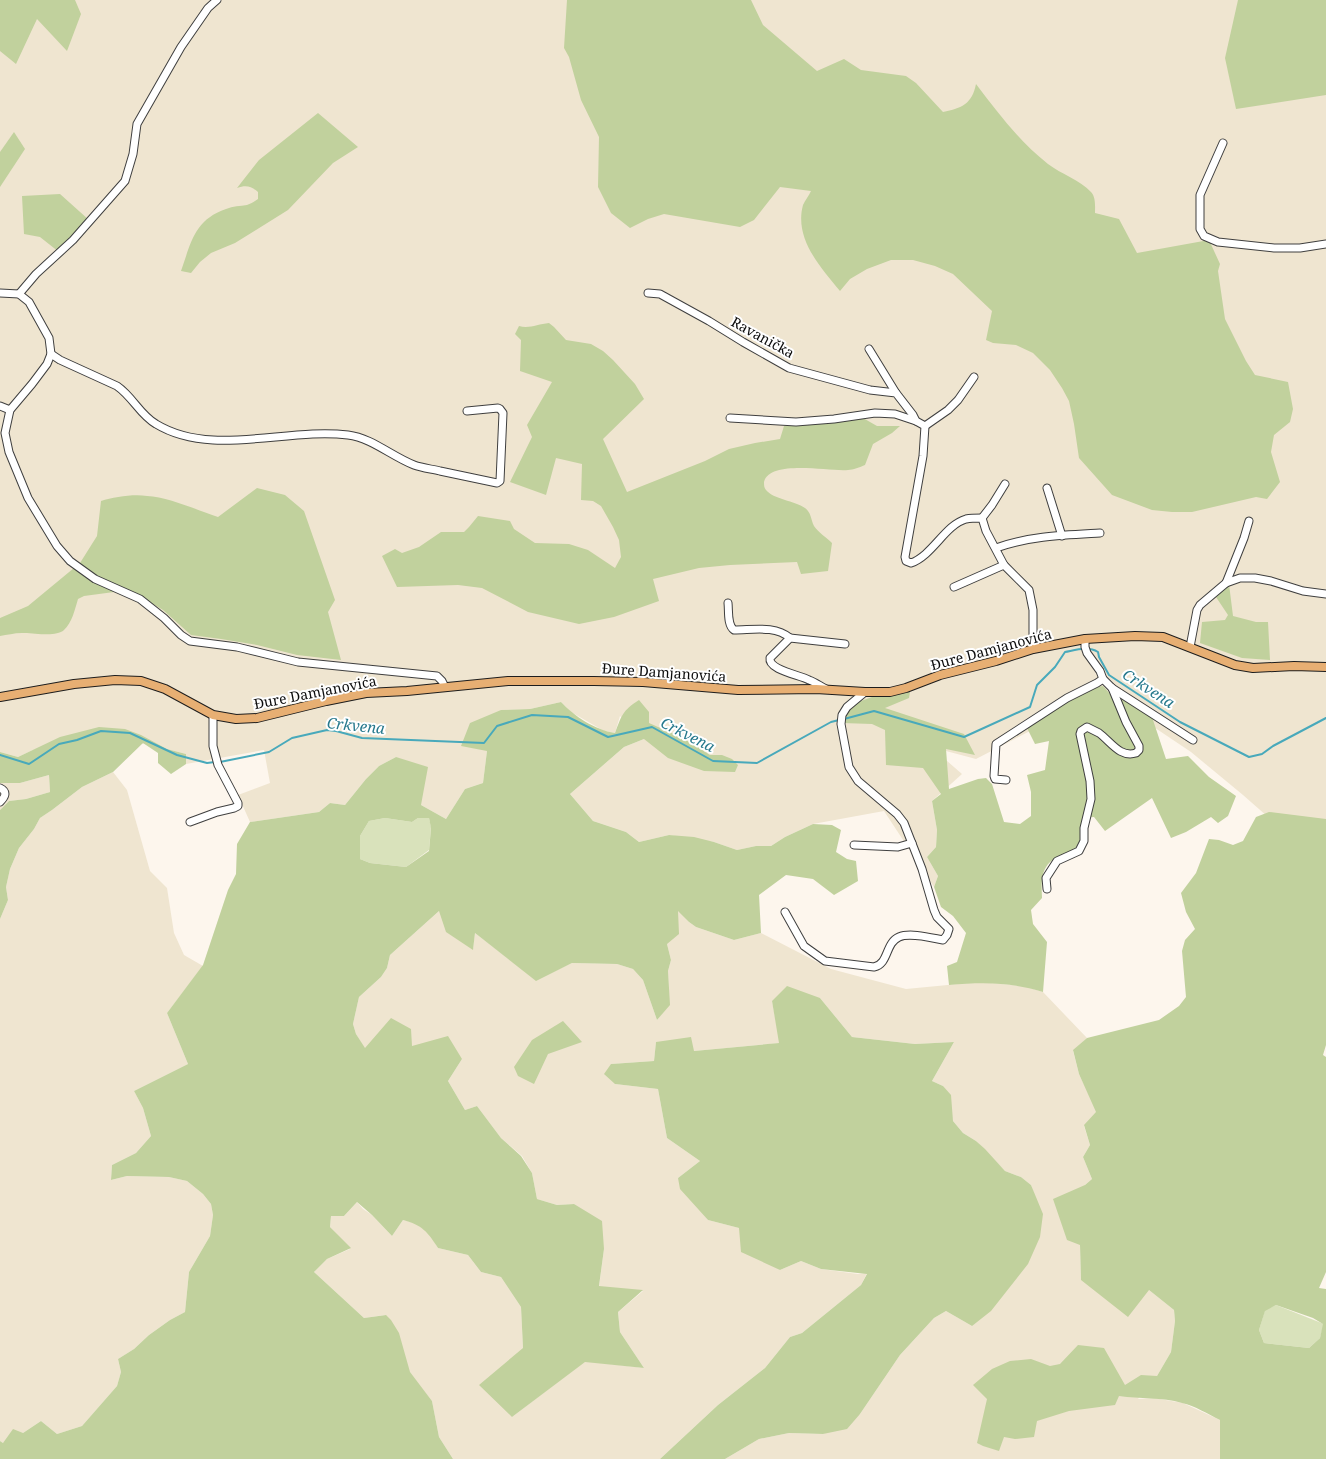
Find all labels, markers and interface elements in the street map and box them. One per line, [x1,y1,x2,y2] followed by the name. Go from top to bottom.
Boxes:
[728,312,798,362] street label: Ravanička
[928,624,1054,674] street label: Đure Damjanovića
[601,658,727,686] street label: Đure Damjanovića
[1119,664,1179,712] water label: Crkvena
[252,671,378,713] street label: Đure Damjanovića
[326,712,386,738] water label: Crkvena
[658,712,719,756] water label: Crkvena

